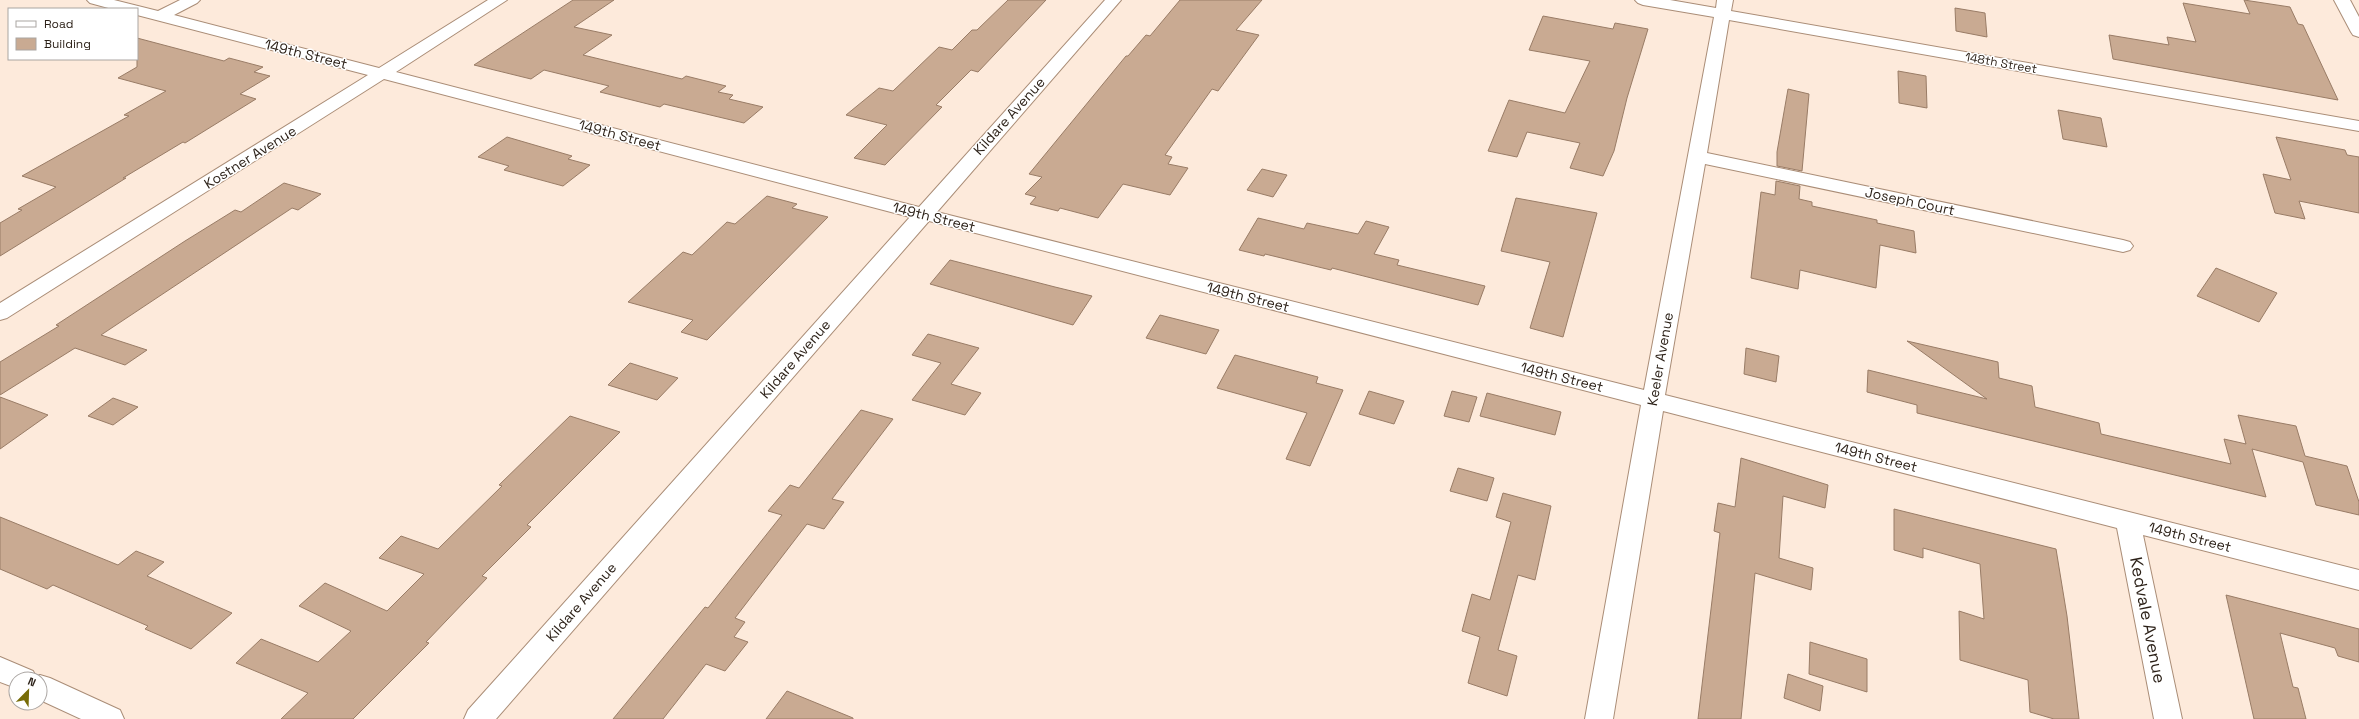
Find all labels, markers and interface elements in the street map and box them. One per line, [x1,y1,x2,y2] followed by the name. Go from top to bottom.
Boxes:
[8,8,138,60] legend
[44,16,73,32] text: Road
[263,35,349,73] street label: 149th Street
[44,36,91,52] text: Building
[1964,49,2038,77] street label: 148th Street
[969,73,1049,159] street label: Kildare Avenue
[577,115,663,155] street label: 149th Street
[200,121,300,193] street label: Kostner Avenue
[1863,183,1957,219] street label: Joseph Court
[891,198,977,236] street label: 149th Street
[1205,278,1291,316] street label: 149th Street
[1643,311,1677,407] street label: Keeler Avenue
[756,316,834,402] street label: Kildare Avenue
[1519,358,1605,396] street label: 149th Street
[1833,438,1919,476] street label: 149th Street
[2147,518,2233,556] street label: 149th Street
[2125,555,2171,685] street label: Kedvale Avenue
[542,559,620,645] street label: Kildare Avenue
[8,671,48,711] north arrow
[26,674,38,690] text: N

